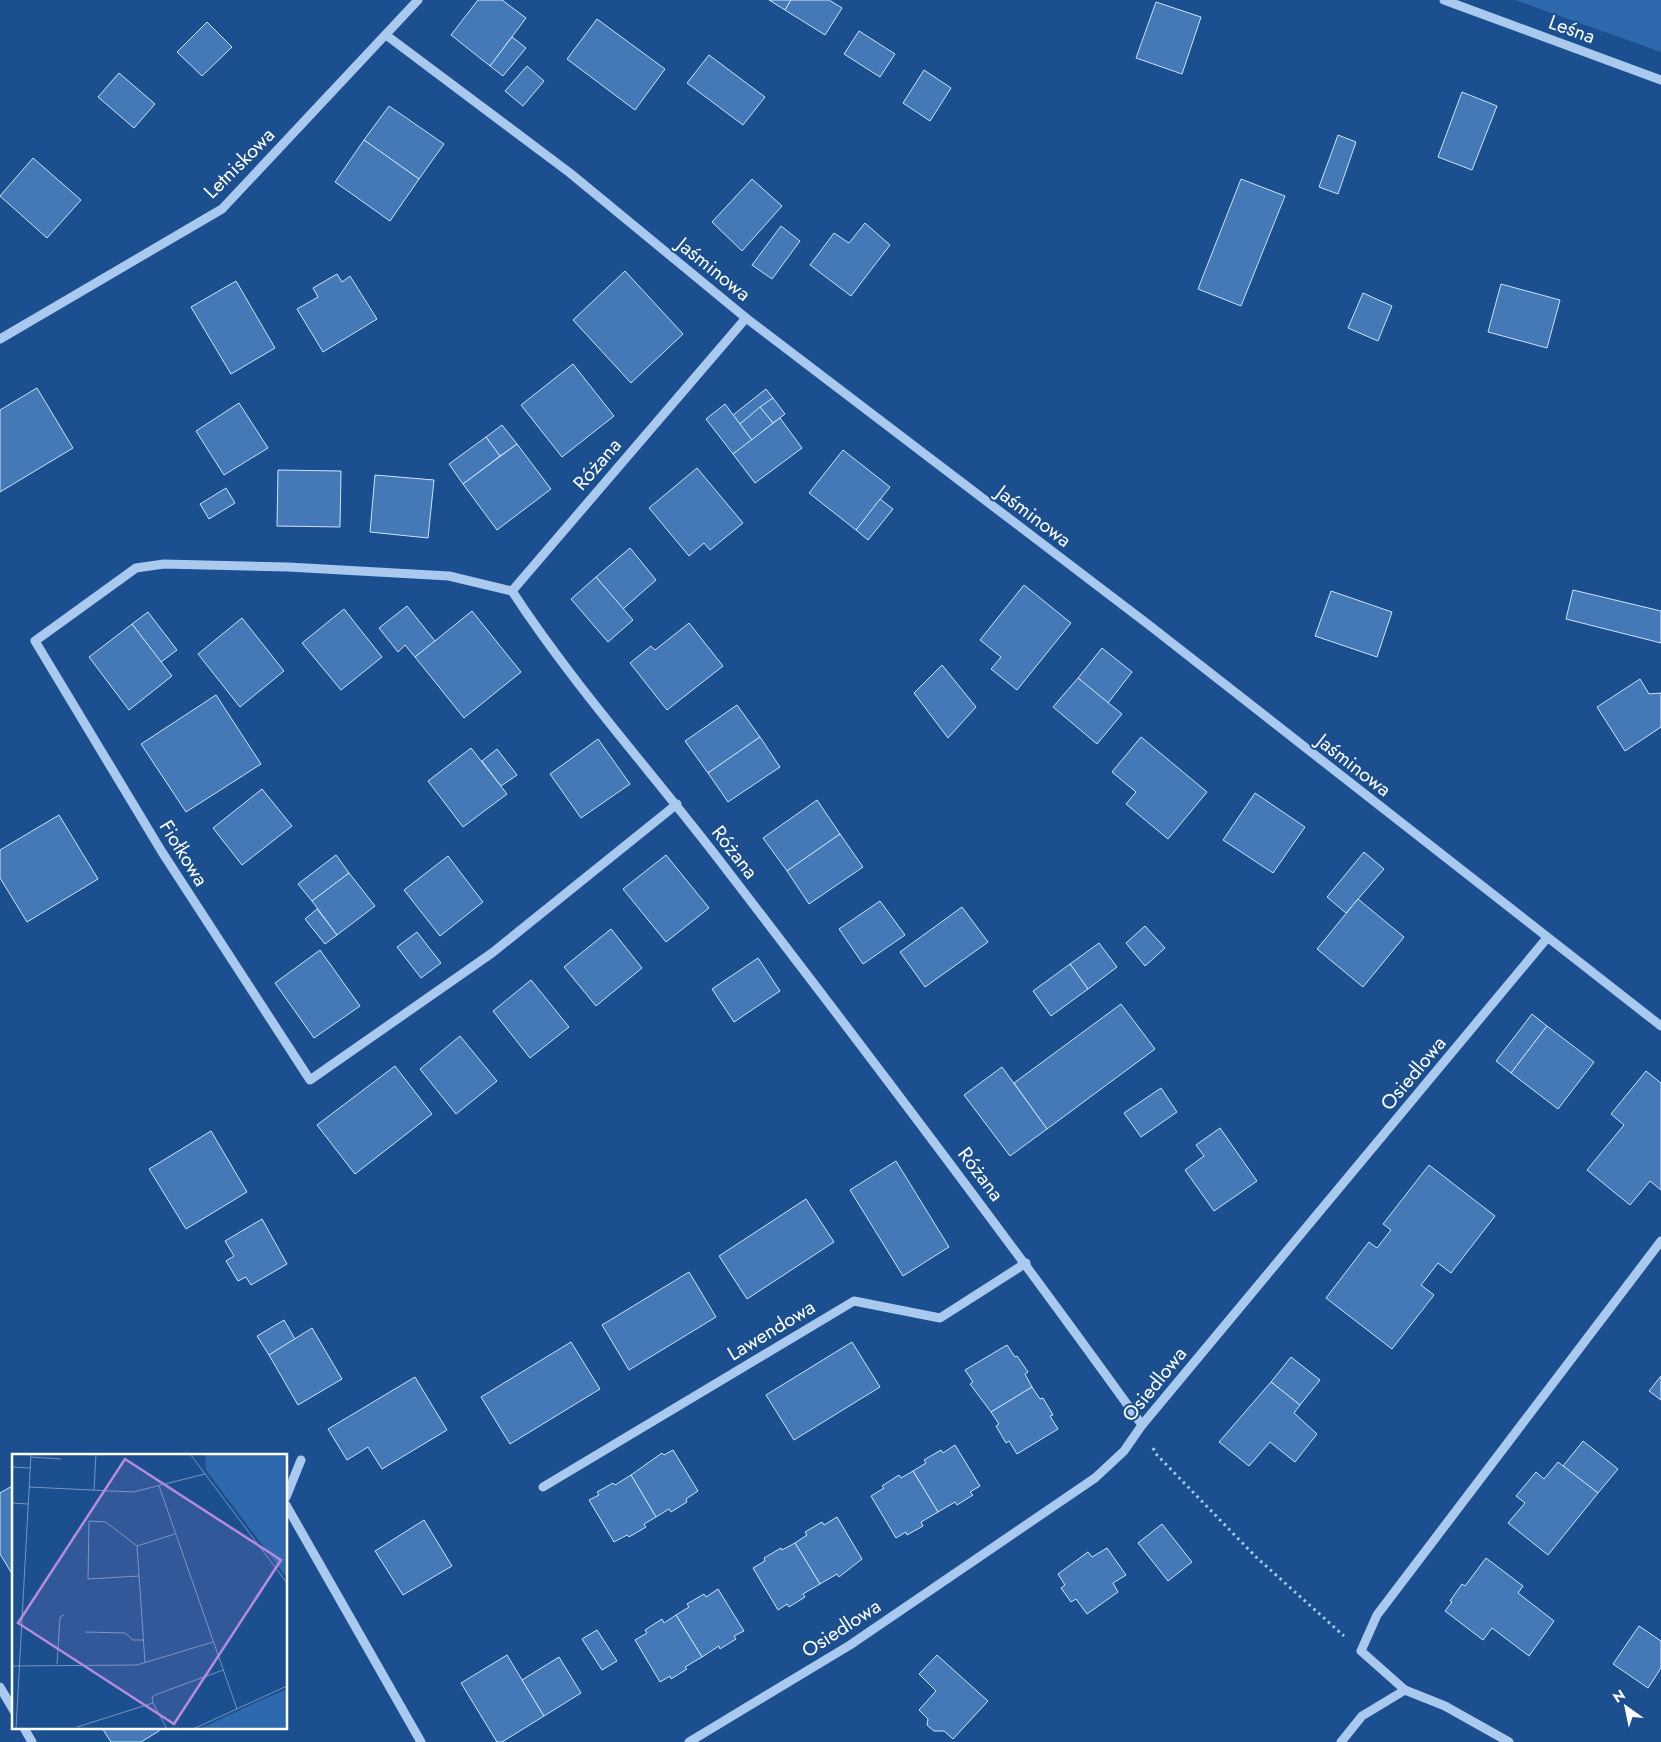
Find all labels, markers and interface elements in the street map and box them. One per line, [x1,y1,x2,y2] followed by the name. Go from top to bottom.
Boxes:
[1545,8,1599,51] street label: Leśna
[197,121,281,205] street label: Letniskowa
[668,229,757,308] street label: Jaśminowa
[566,432,628,497] street label: Różana
[988,477,1077,554] street label: Jaśminowa
[1308,725,1397,804] street label: Jaśminowa
[152,815,215,892] street label: Fiołkowa
[704,819,765,885] street label: Różana
[1374,1030,1453,1117] street label: Osiedlowa
[951,1141,1011,1207] street label: Różana
[722,1293,821,1368] street label: Lawendowa
[1115,1341,1194,1428] street label: Osiedlowa
[12,1454,288,1730] inset map
[796,1592,887,1665] street label: Osiedlowa
[1601,1682,1651,1732] north arrow
[1609,1685,1629,1708] text: N

